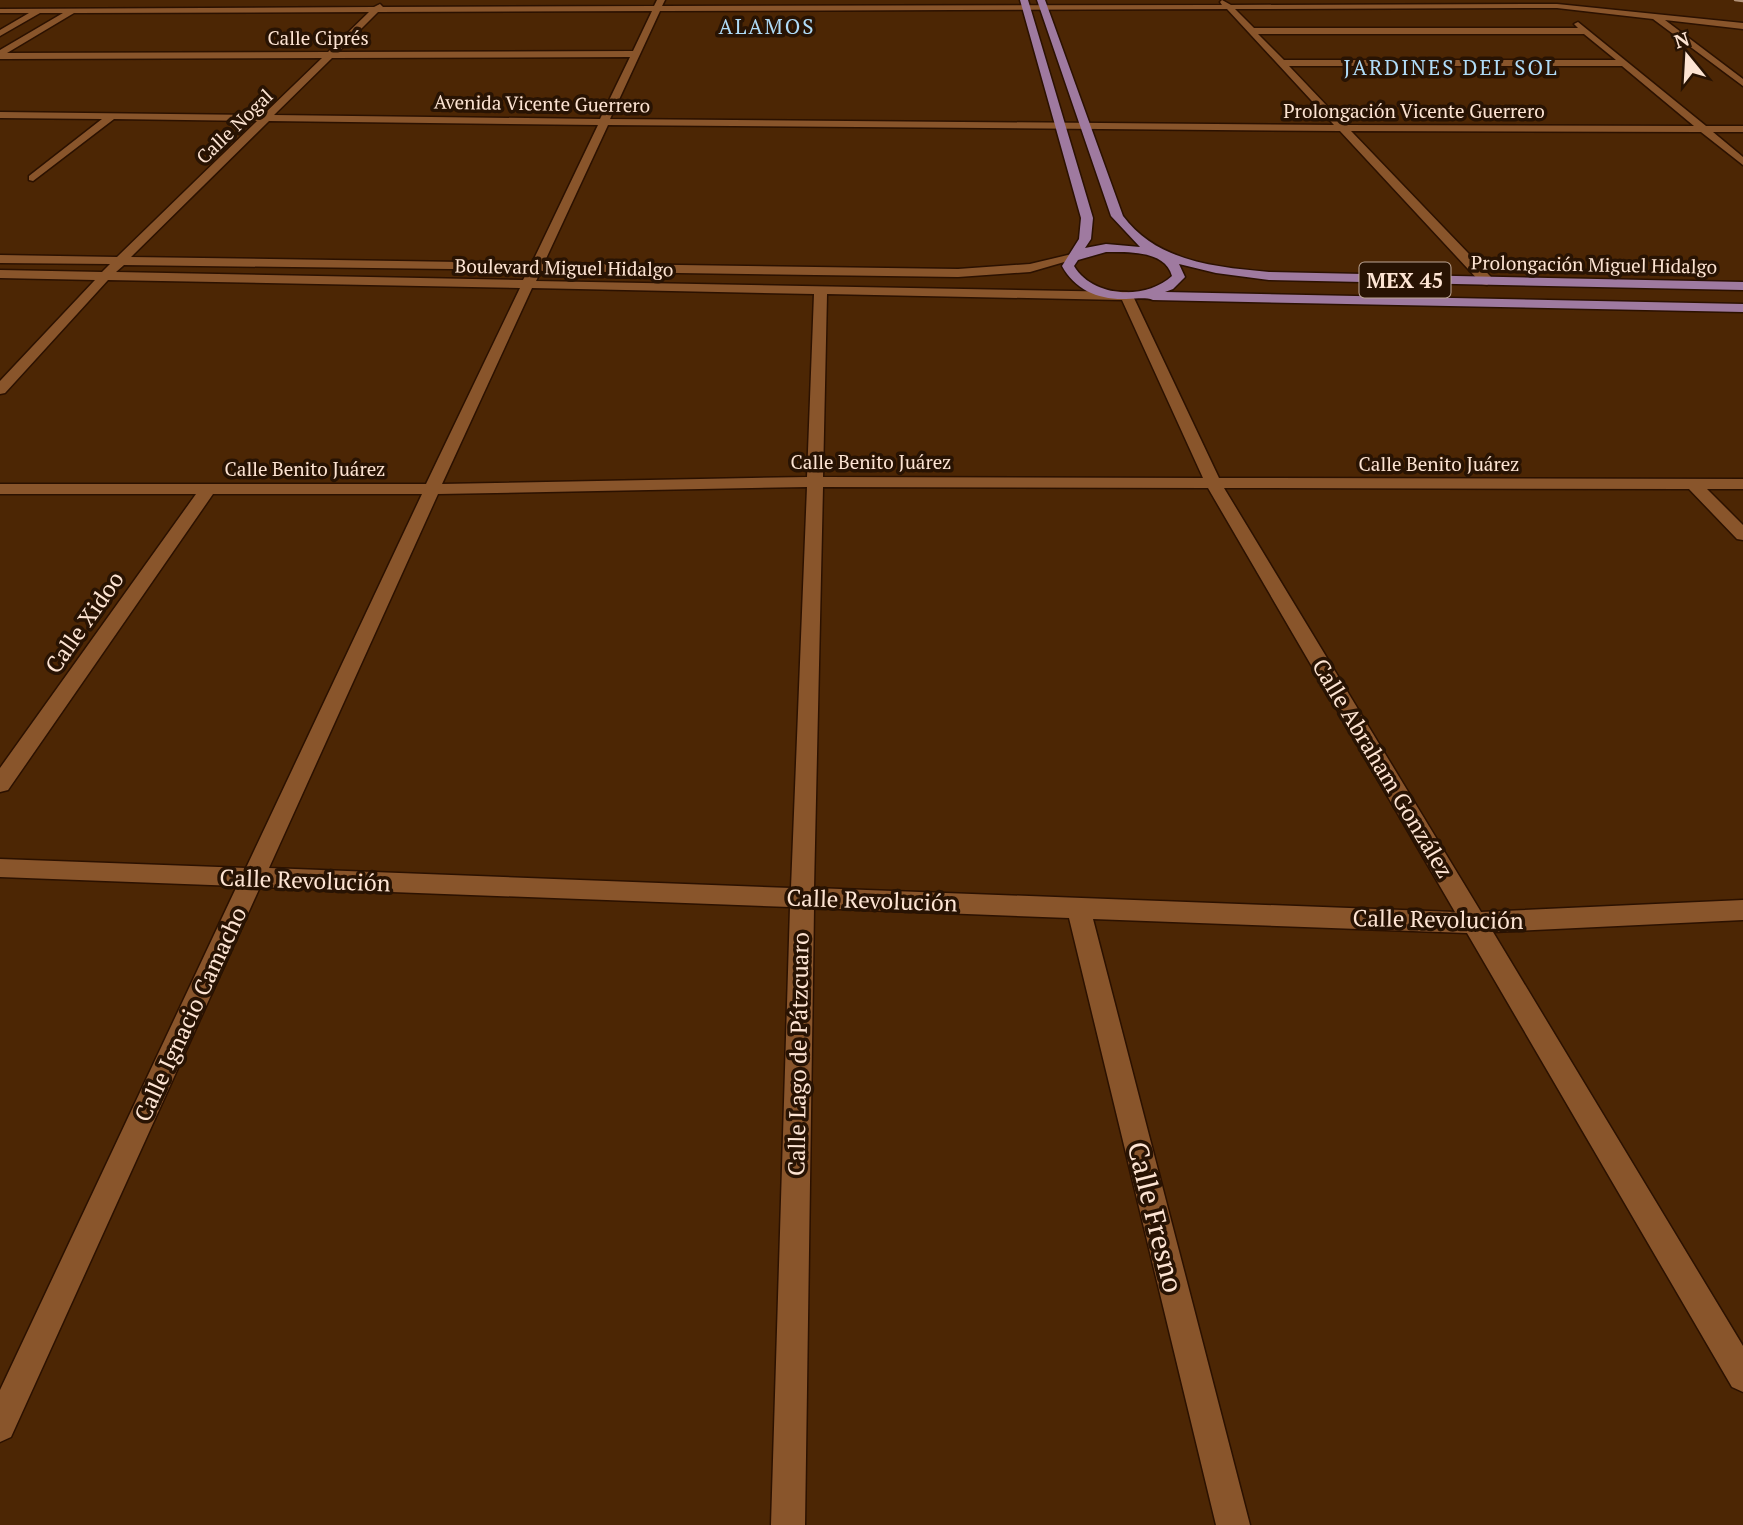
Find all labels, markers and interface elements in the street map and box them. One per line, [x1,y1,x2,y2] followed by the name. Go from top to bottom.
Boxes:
[718,12,816,40] district label: ALAMOS
[1652,21,1722,91] north arrow
[267,25,369,50] street label: Calle Ciprés
[1671,25,1693,53] text: N
[1343,53,1559,81] district label: JARDINES DEL SOL
[190,83,278,169] street label: Calle Nogal
[434,89,650,117] street label: Avenida Vicente Guerrero
[1283,98,1545,123] street label: Prolongación Vicente Guerrero
[1471,249,1717,279] street label: Prolongación Miguel Hidalgo
[454,253,674,281] street label: Boulevard Miguel Hidalgo
[1360,262,1450,298] road number: MEX 45
[791,449,951,474] street label: Calle Benito Juárez
[1359,451,1519,476] street label: Calle Benito Juárez
[225,456,385,481] street label: Calle Benito Juárez
[37,565,131,679] street label: Calle Xidoo
[1305,653,1461,883] street label: Calle Abraham González
[219,862,391,898] street label: Calle Revolución
[786,882,958,918] street label: Calle Revolución
[127,902,253,1126] street label: Calle Ignacio Camacho
[1352,902,1524,936] street label: Calle Revolución
[780,932,816,1176] street label: Calle Lago de Pátzcuaro
[1119,1138,1193,1296] street label: Calle Fresno

